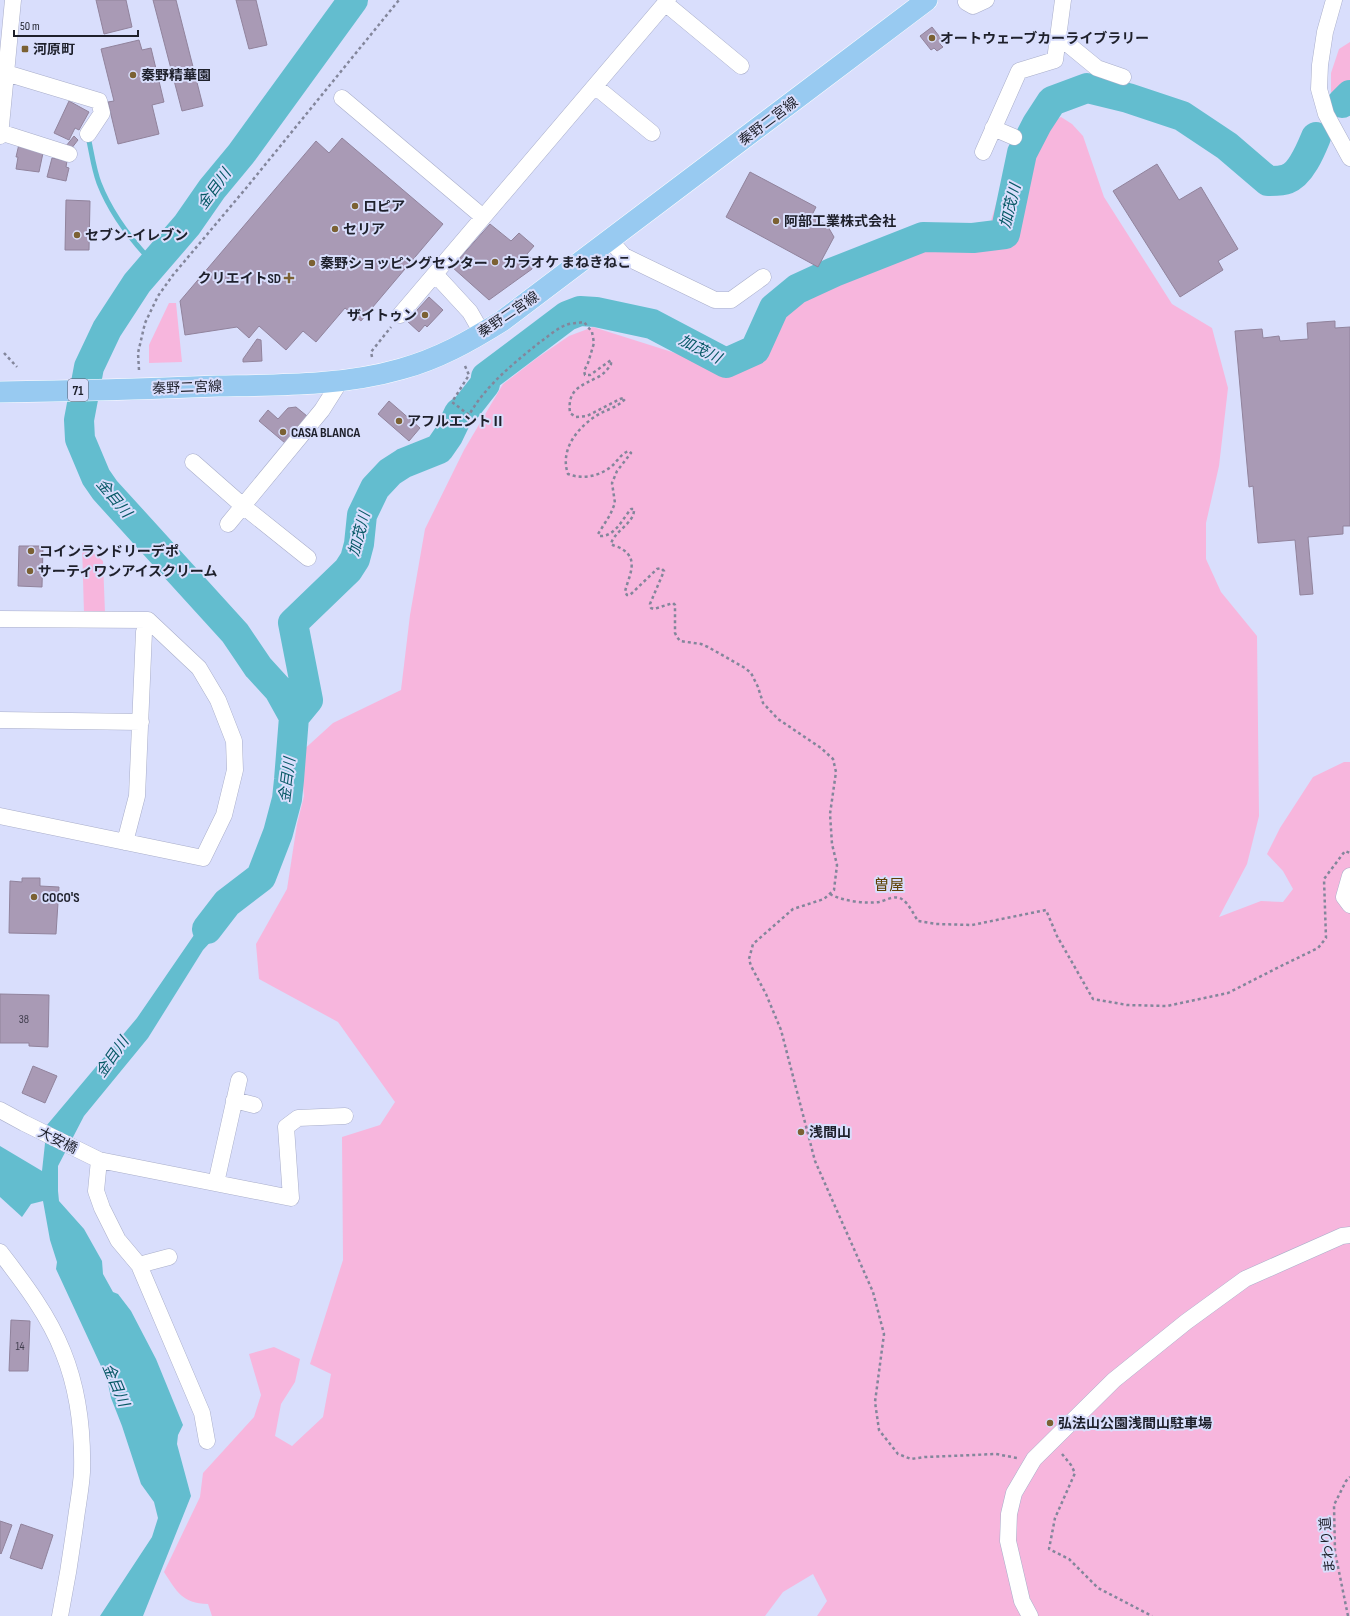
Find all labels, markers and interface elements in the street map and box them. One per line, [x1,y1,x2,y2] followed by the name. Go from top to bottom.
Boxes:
[14,12,138,38] scale bar
[20,19,40,34] text: 50 m
[940,30,1149,47] place label: オートウェーブカーライブラリー
[927,33,937,43] marker: オートウェーブカーライブラリー
[33,41,75,58] place label: 河原町
[20,44,30,54] marker: 河原町
[141,67,211,84] place label: 秦野精華園
[128,70,138,80] marker: 秦野精華園
[735,94,801,149] street label: 秦野二宮線
[193,164,236,213] water label: 金目川
[996,180,1026,230] water label: 加茂川
[363,198,405,215] place label: ロピア
[350,201,360,211] marker: ロピア
[784,213,896,230] place label: 阿部工業株式会社
[771,216,781,226] marker: 阿部工業株式会社
[343,221,385,238] place label: セリア
[330,224,340,234] marker: セリア
[85,227,188,244] place label: セブン-イレブン
[72,230,82,240] marker: セブン-イレブン
[503,254,631,271] place label: カラオケ まねきねこ
[320,255,488,272] place label: 秦野ショッピングセンター
[490,257,500,267] marker: カラオケ まねきねこ
[307,258,317,268] marker: 秦野ショッピングセンター
[197,270,281,287] place label: クリエイトSD
[284,273,294,283] marker: クリエイトSD
[475,288,542,341] street label: 秦野二宮線
[347,307,417,324] place label: ザイトゥン
[420,310,430,320] marker: ザイトゥン
[675,331,726,369] water label: 加茂川
[152,378,222,397] street label: 秦野二宮線
[68,379,88,401] road number: 71
[407,413,505,430] place label: アフルエントⅡ
[394,416,404,426] marker: アフルエントⅡ
[291,424,361,441] place label: CASA BLANCA
[278,427,288,437] marker: CASA BLANCA
[92,475,137,523] water label: 金目川
[344,508,375,558] water label: 加茂川
[39,543,179,560] place label: コインランドリーデポ
[26,546,36,556] marker: コインランドリーデポ
[38,563,218,580] place label: サーティワンアイスクリーム
[25,566,35,576] marker: サーティワンアイスクリーム
[275,755,300,804] water label: 金目川
[874,876,904,895] district label: 曽屋
[42,889,80,906] place label: COCO'S
[29,892,39,902] marker: COCO'S
[19,1012,29,1027] house number: 38
[92,1032,134,1081] water label: 金目川
[35,1124,80,1157] street label: 大安橋
[809,1124,851,1141] place label: 浅間山
[796,1127,806,1137] marker: 浅間山
[15,1339,25,1354] house number: 14
[98,1361,134,1411] water label: 金目川
[1058,1415,1212,1432] place label: 弘法山公園浅間山駐車場
[1045,1418,1055,1428] marker: 弘法山公園浅間山駐車場
[1317,1516,1338,1574] street label: まわり道

